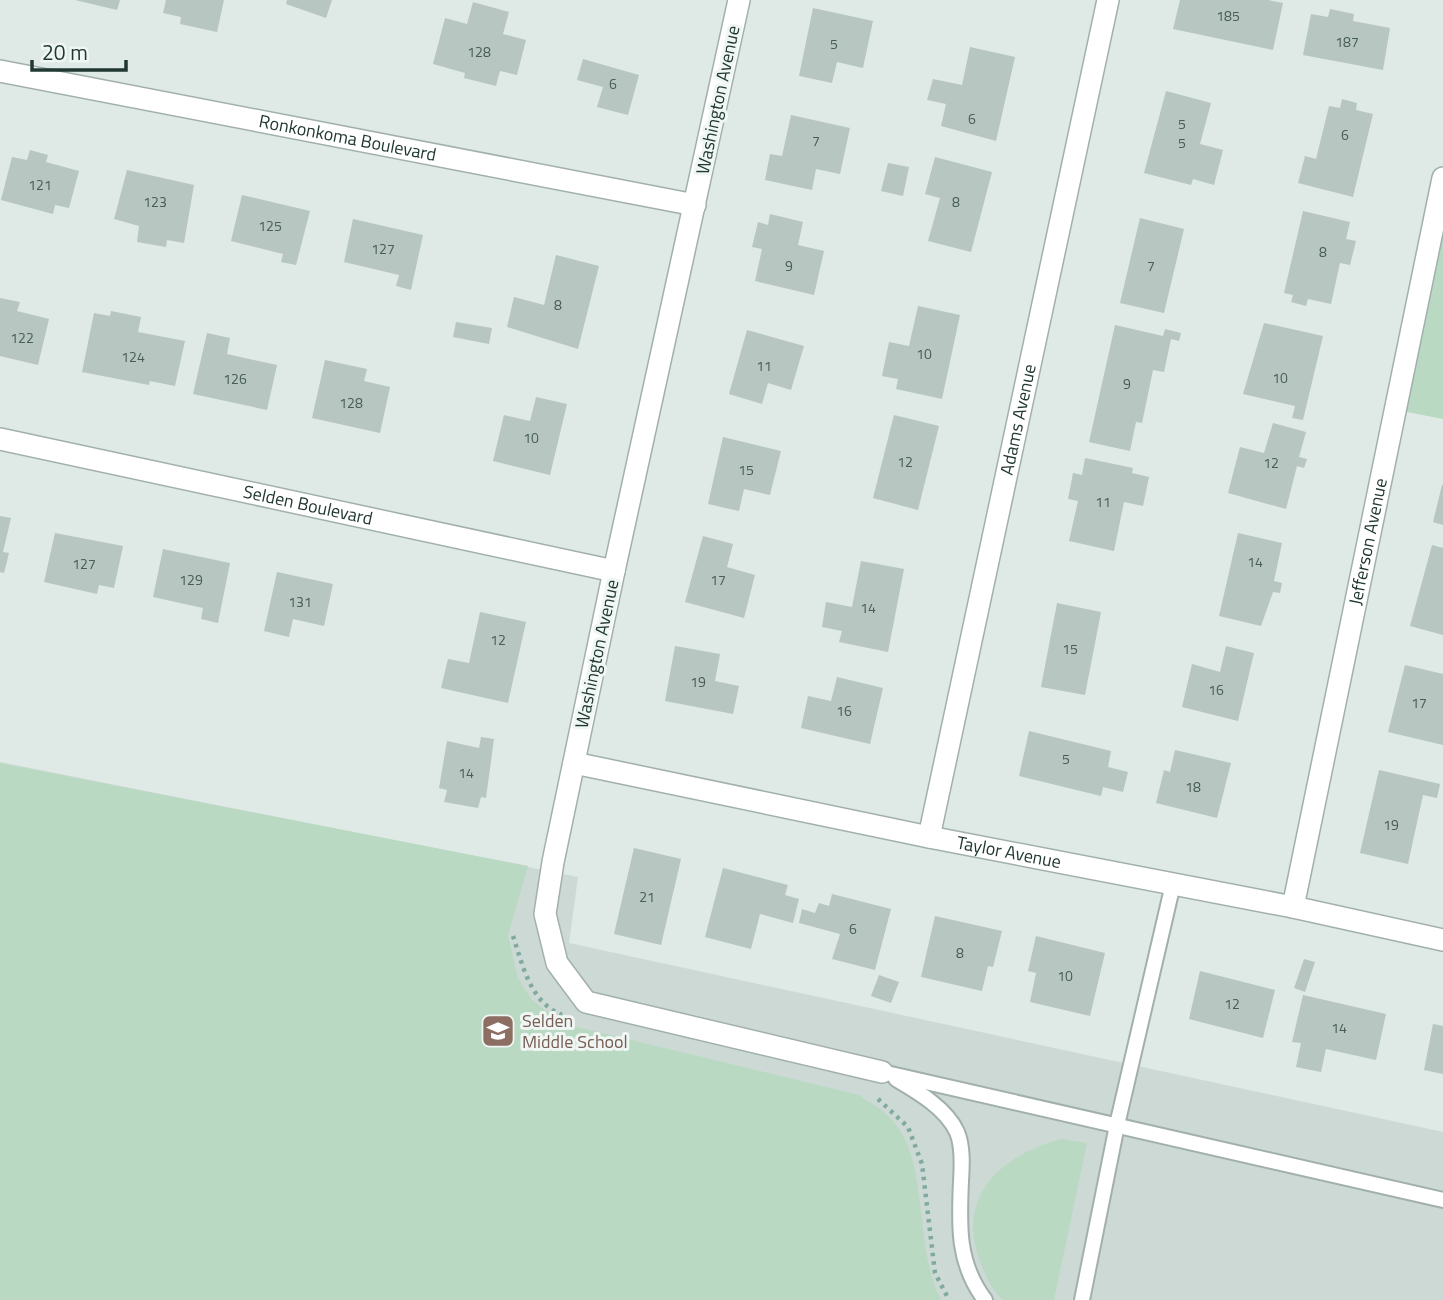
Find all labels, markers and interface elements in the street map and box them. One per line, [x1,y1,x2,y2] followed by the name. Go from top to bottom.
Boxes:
[1216,5,1240,26] house number: 185
[689,23,746,177] street label: Washington Avenue
[32,28,126,72] scale bar
[1335,31,1359,52] house number: 187
[830,33,838,54] house number: 5
[42,36,88,68] text: 20 m
[467,41,491,62] house number: 128
[609,73,617,94] house number: 6
[257,107,439,168] street label: Ronkonkoma Boulevard
[968,108,976,129] house number: 6
[1178,113,1186,134] house number: 5
[1341,124,1349,145] house number: 6
[812,130,820,151] house number: 7
[1178,132,1186,153] house number: 5
[28,174,52,195] house number: 121
[143,191,167,212] house number: 123
[952,191,960,212] house number: 8
[258,215,282,236] house number: 125
[371,238,395,259] house number: 127
[1319,241,1327,262] house number: 8
[785,255,793,276] house number: 9
[1147,255,1155,276] house number: 7
[554,294,562,315] house number: 8
[10,327,34,348] house number: 122
[916,343,932,364] house number: 10
[121,346,145,367] house number: 124
[756,355,772,376] house number: 11
[993,361,1043,477] street label: Adams Avenue
[1272,367,1288,388] house number: 10
[223,368,247,389] house number: 126
[1123,373,1131,394] house number: 9
[339,392,363,413] house number: 128
[523,427,539,448] house number: 10
[897,451,913,472] house number: 12
[1263,452,1279,473] house number: 12
[738,459,754,480] house number: 15
[1341,476,1394,608] street label: Jefferson Avenue
[241,478,375,532] street label: Selden Boulevard
[1095,491,1111,512] house number: 11
[1247,551,1263,572] house number: 14
[72,553,96,574] house number: 127
[179,569,203,590] house number: 129
[710,569,726,590] house number: 17
[568,577,625,731] street label: Washington Avenue
[288,591,312,612] house number: 131
[860,597,876,618] house number: 14
[490,629,506,650] house number: 12
[1062,638,1078,659] house number: 15
[690,671,706,692] house number: 19
[1208,679,1224,700] house number: 16
[1411,692,1427,713] house number: 17
[836,700,852,721] house number: 16
[1062,748,1070,769] house number: 5
[458,762,474,783] house number: 14
[1185,776,1201,797] house number: 18
[1383,814,1399,835] house number: 19
[955,829,1063,875] street label: Taylor Avenue
[639,886,655,907] house number: 21
[849,918,857,939] house number: 6
[956,942,964,963] house number: 8
[1057,965,1073,986] house number: 10
[1224,993,1240,1014] house number: 12
[522,1007,628,1055] place label: Selden Middle School
[479,1012,517,1050] school or university icon: Selden Middle School
[1331,1017,1347,1038] house number: 14

